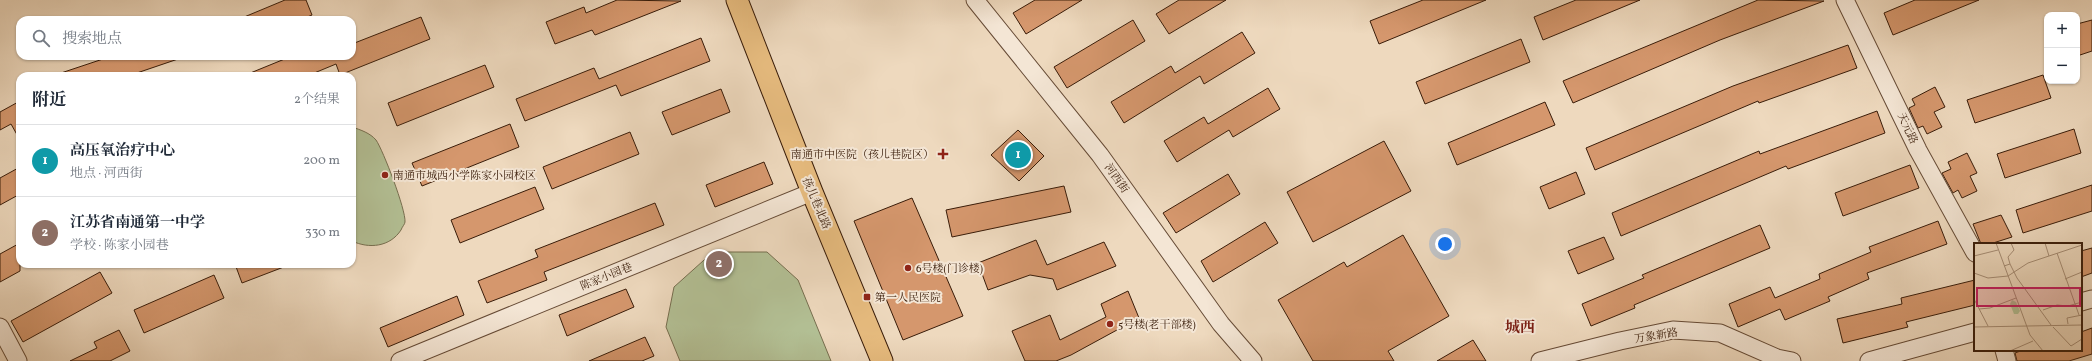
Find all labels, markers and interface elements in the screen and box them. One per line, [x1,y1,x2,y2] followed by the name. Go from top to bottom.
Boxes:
[2044,12,2080,84] map controls
[2044,12,2080,48] button: +
[16,16,356,60] search box
[30,27,52,49] icon: search
[62,29,122,50] text: 搜索地点
[2044,48,2080,84] button: −
[32,89,66,112] text: 附近
[294,91,340,109] text: 2个结果
[1893,111,1920,147] street label: 天元路
[1005,140,1031,170] pin: 1
[70,141,175,162] text: 高压氧治疗中心
[791,148,934,163] place label: 南通市中医院（孩儿巷院区）
[937,148,949,160] marker: 南通市中医院（孩儿巷院区）
[42,152,48,170] text: 1
[303,152,340,170] text: 200 m
[1100,161,1131,197] street label: 河西街
[70,165,143,183] text: 地点 · 河西街
[393,169,536,184] place label: 南通市城西小学陈家小园校区
[380,170,390,180] marker: 南通市城西小学陈家小园校区
[798,175,833,232] street label: 孩儿巷北路
[70,213,205,234] text: 江苏省南通第一中学
[42,224,48,242] text: 2
[305,224,340,242] text: 330 m
[1435,234,1455,254] your location
[70,237,169,255] text: 学校 · 陈家小园巷
[1974,243,2082,351] inset map
[706,249,732,279] pin: 2
[578,260,635,295] street label: 陈家小园巷
[916,262,983,277] place label: 6号楼(门诊楼)
[903,263,913,273] marker: 6号楼(门诊楼)
[875,291,941,306] place label: 第一人民医院
[862,292,872,302] marker: 第一人民医院
[1118,318,1196,333] place label: 5号楼(老干部楼)
[1505,318,1535,339] district label: 城西
[1105,319,1115,329] marker: 5号楼(老干部楼)
[1633,326,1679,347] street label: 万象新路

